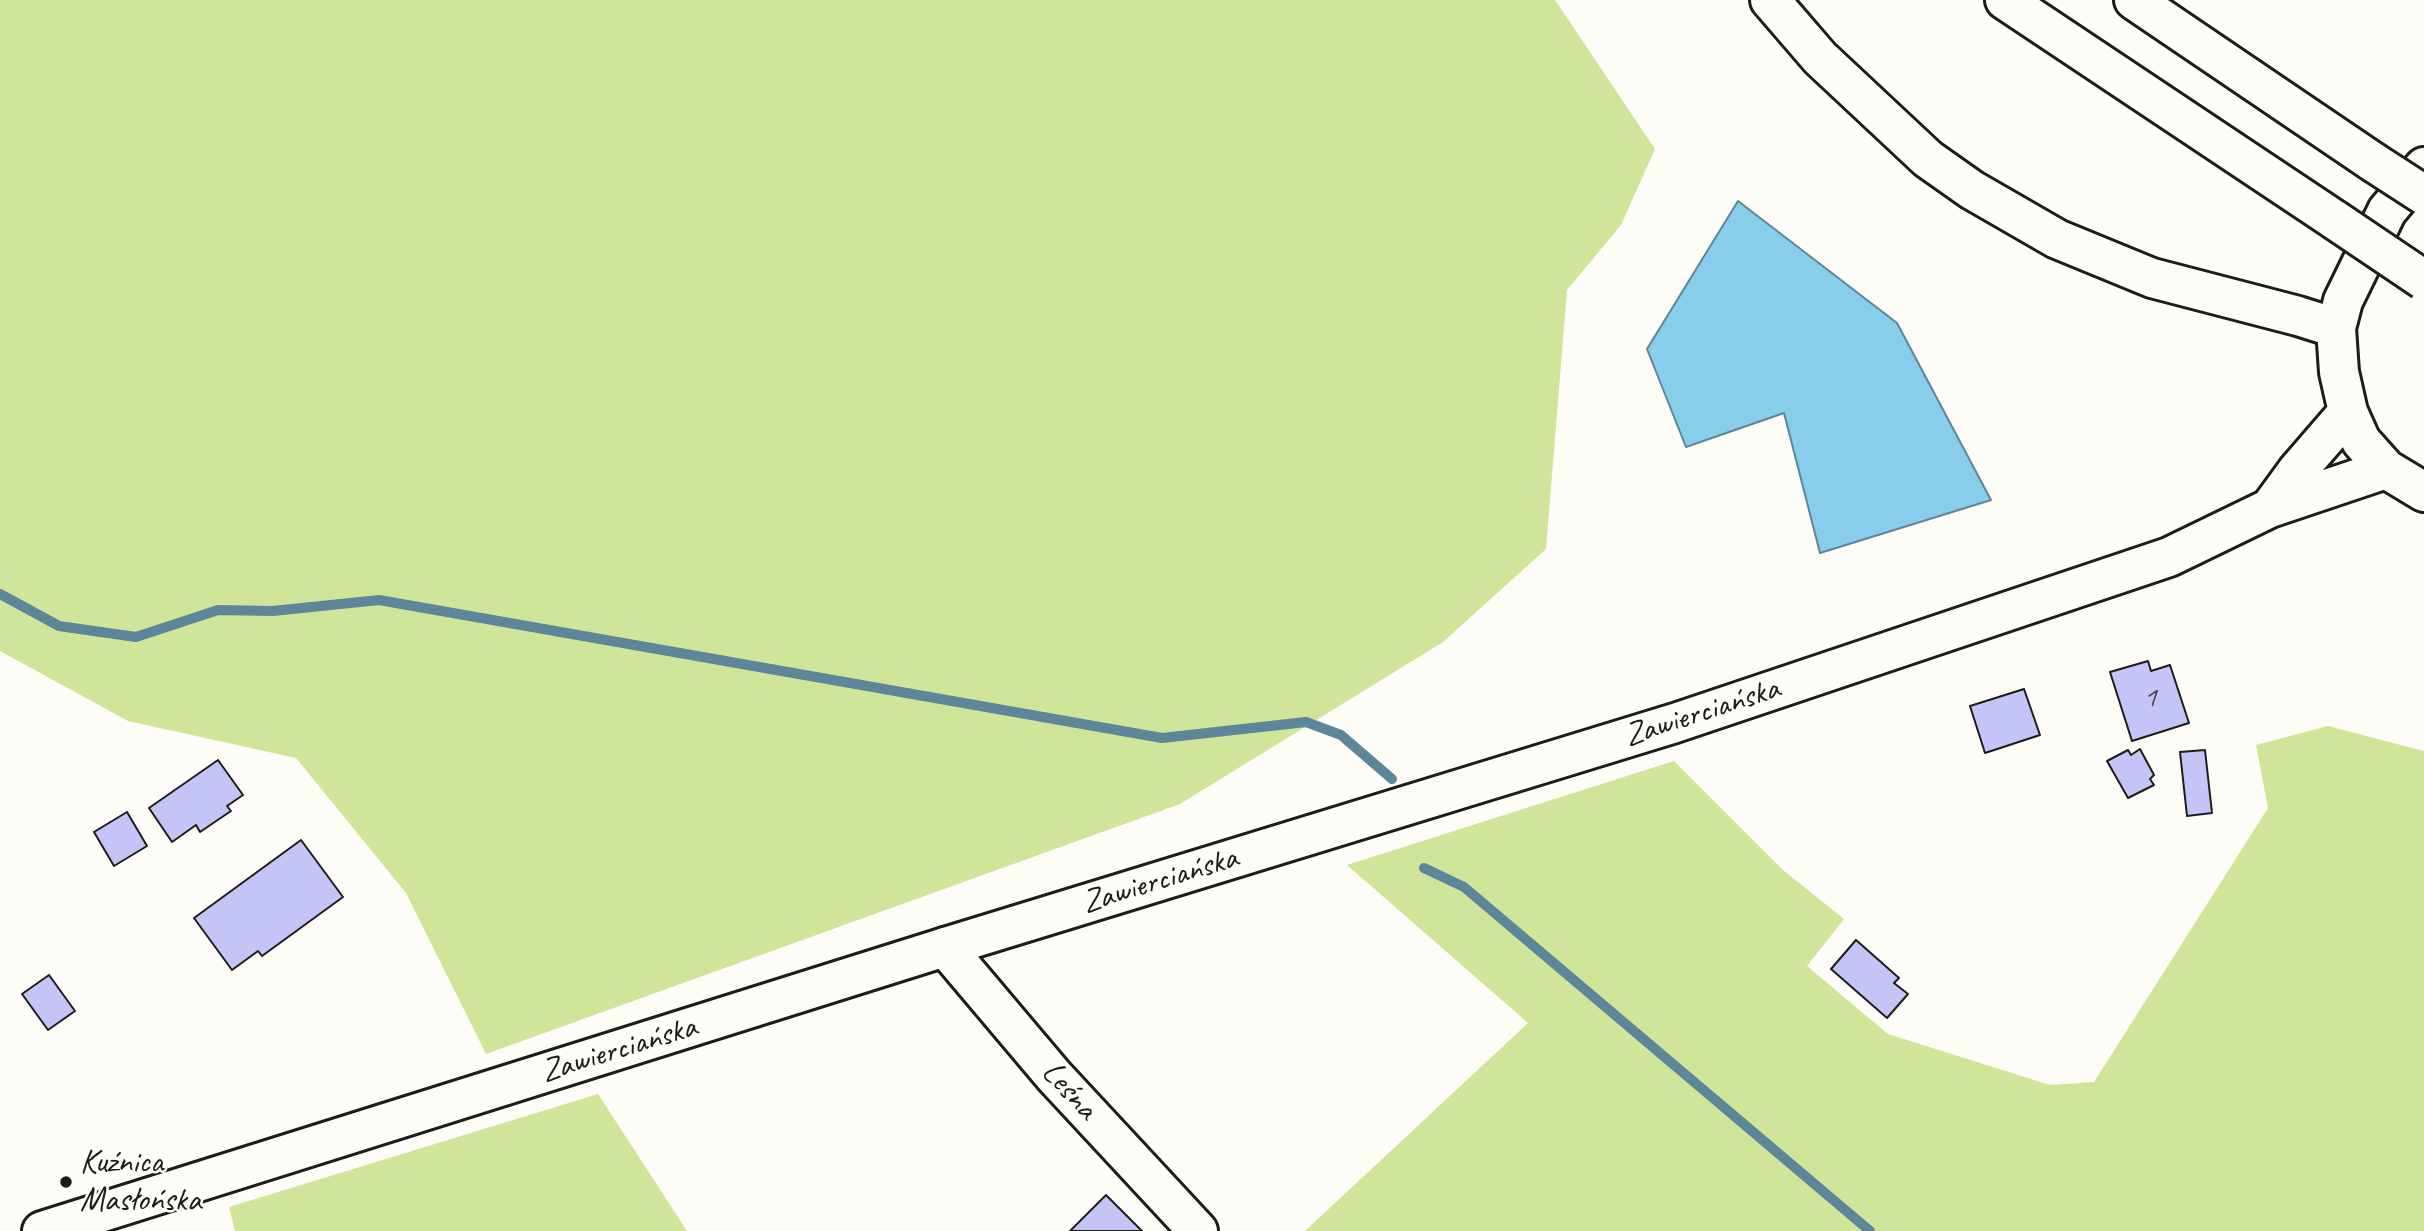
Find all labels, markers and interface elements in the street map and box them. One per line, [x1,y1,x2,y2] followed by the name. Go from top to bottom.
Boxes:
[1619,669,1785,757] street label: Zawierciańska
[2143,680,2157,716] house number: 1
[1077,839,1243,923] street label: Zawierciańska
[536,1008,702,1092] street label: Zawierciańska
[1032,1053,1106,1129] street label: Leśna
[80,1143,201,1221] place label: Kuźnica Masłońska
[58,1174,74,1190] marker: Kuźnica Masłońska

